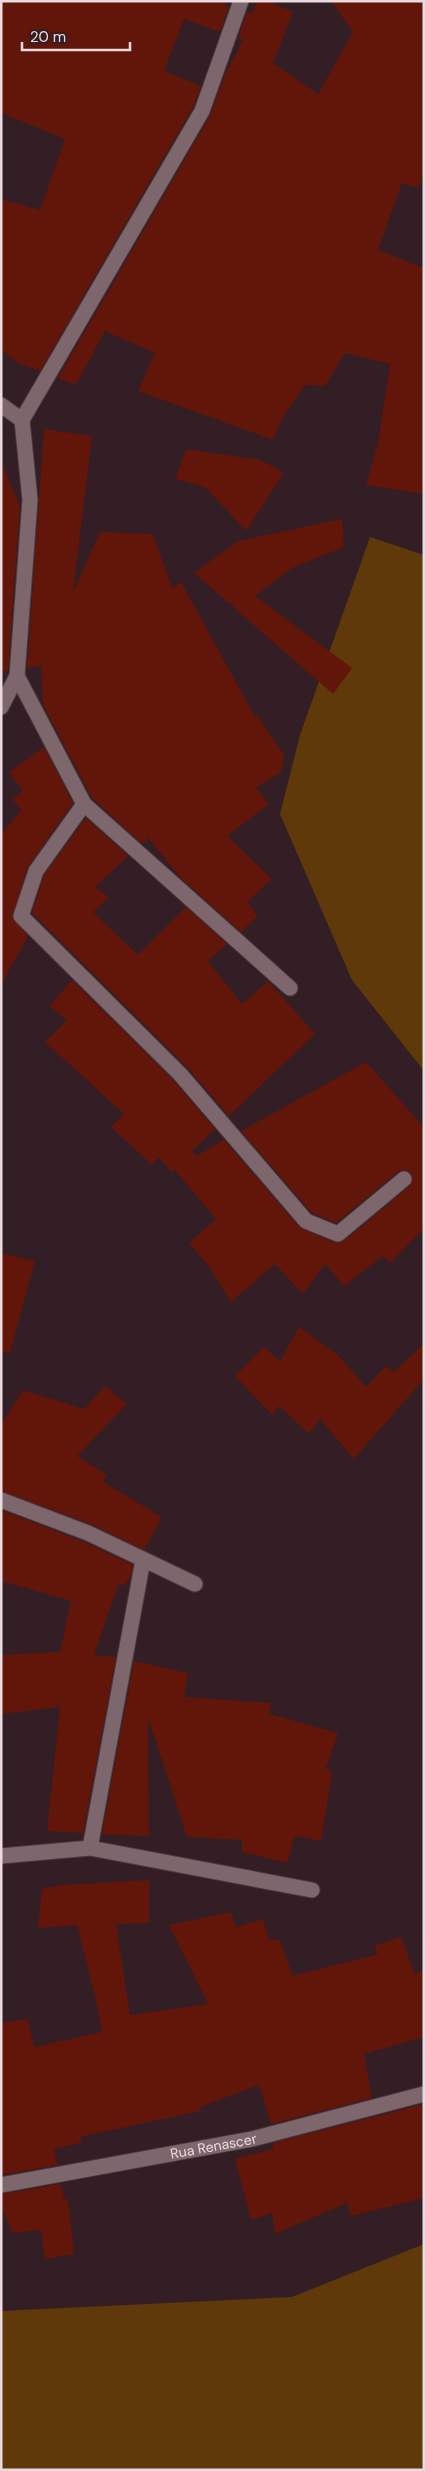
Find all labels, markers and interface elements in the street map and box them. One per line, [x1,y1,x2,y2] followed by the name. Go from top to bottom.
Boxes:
[22,20,130,52] scale bar
[30,27,66,47] text: 20 m
[169,2129,259,2163] street label: Rua Renascer

